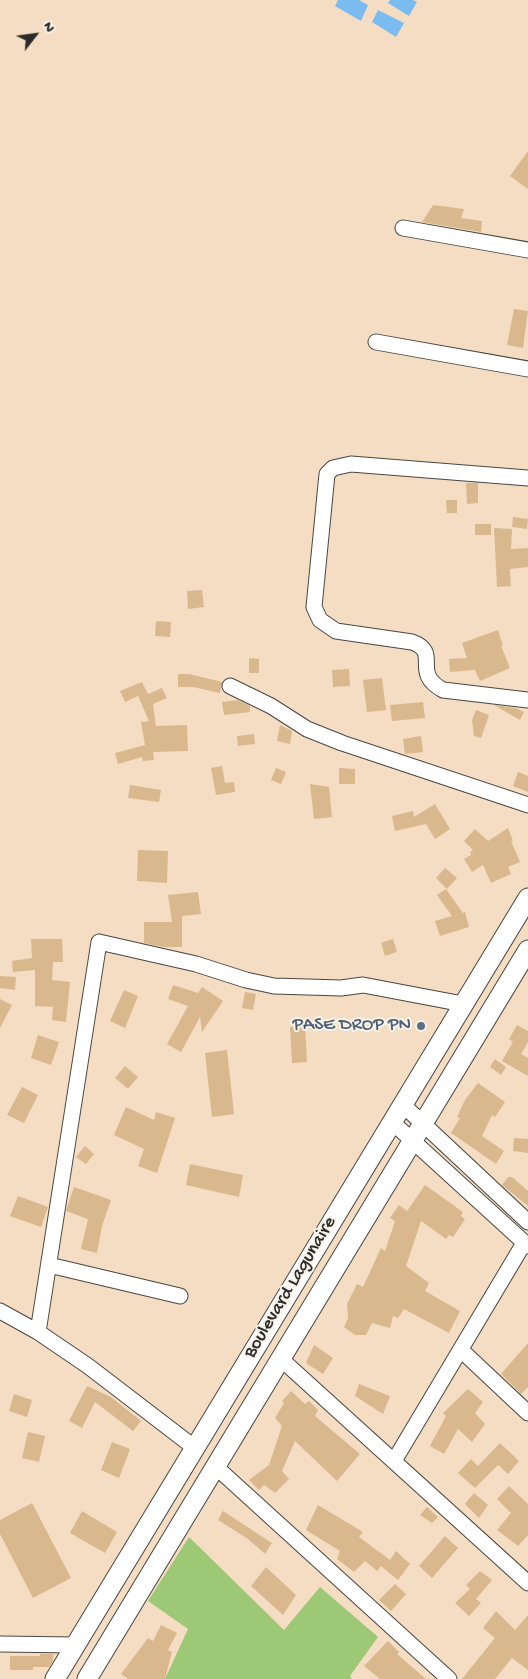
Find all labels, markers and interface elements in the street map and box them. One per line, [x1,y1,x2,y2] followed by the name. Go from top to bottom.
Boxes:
[10,10,60,60] north arrow
[39,19,58,35] text: N
[293,1015,411,1037] place label: PASE DROP PN
[415,1020,427,1032] marker: PASE DROP PN
[240,1213,342,1363] street label: Boulevard Lagunaire

